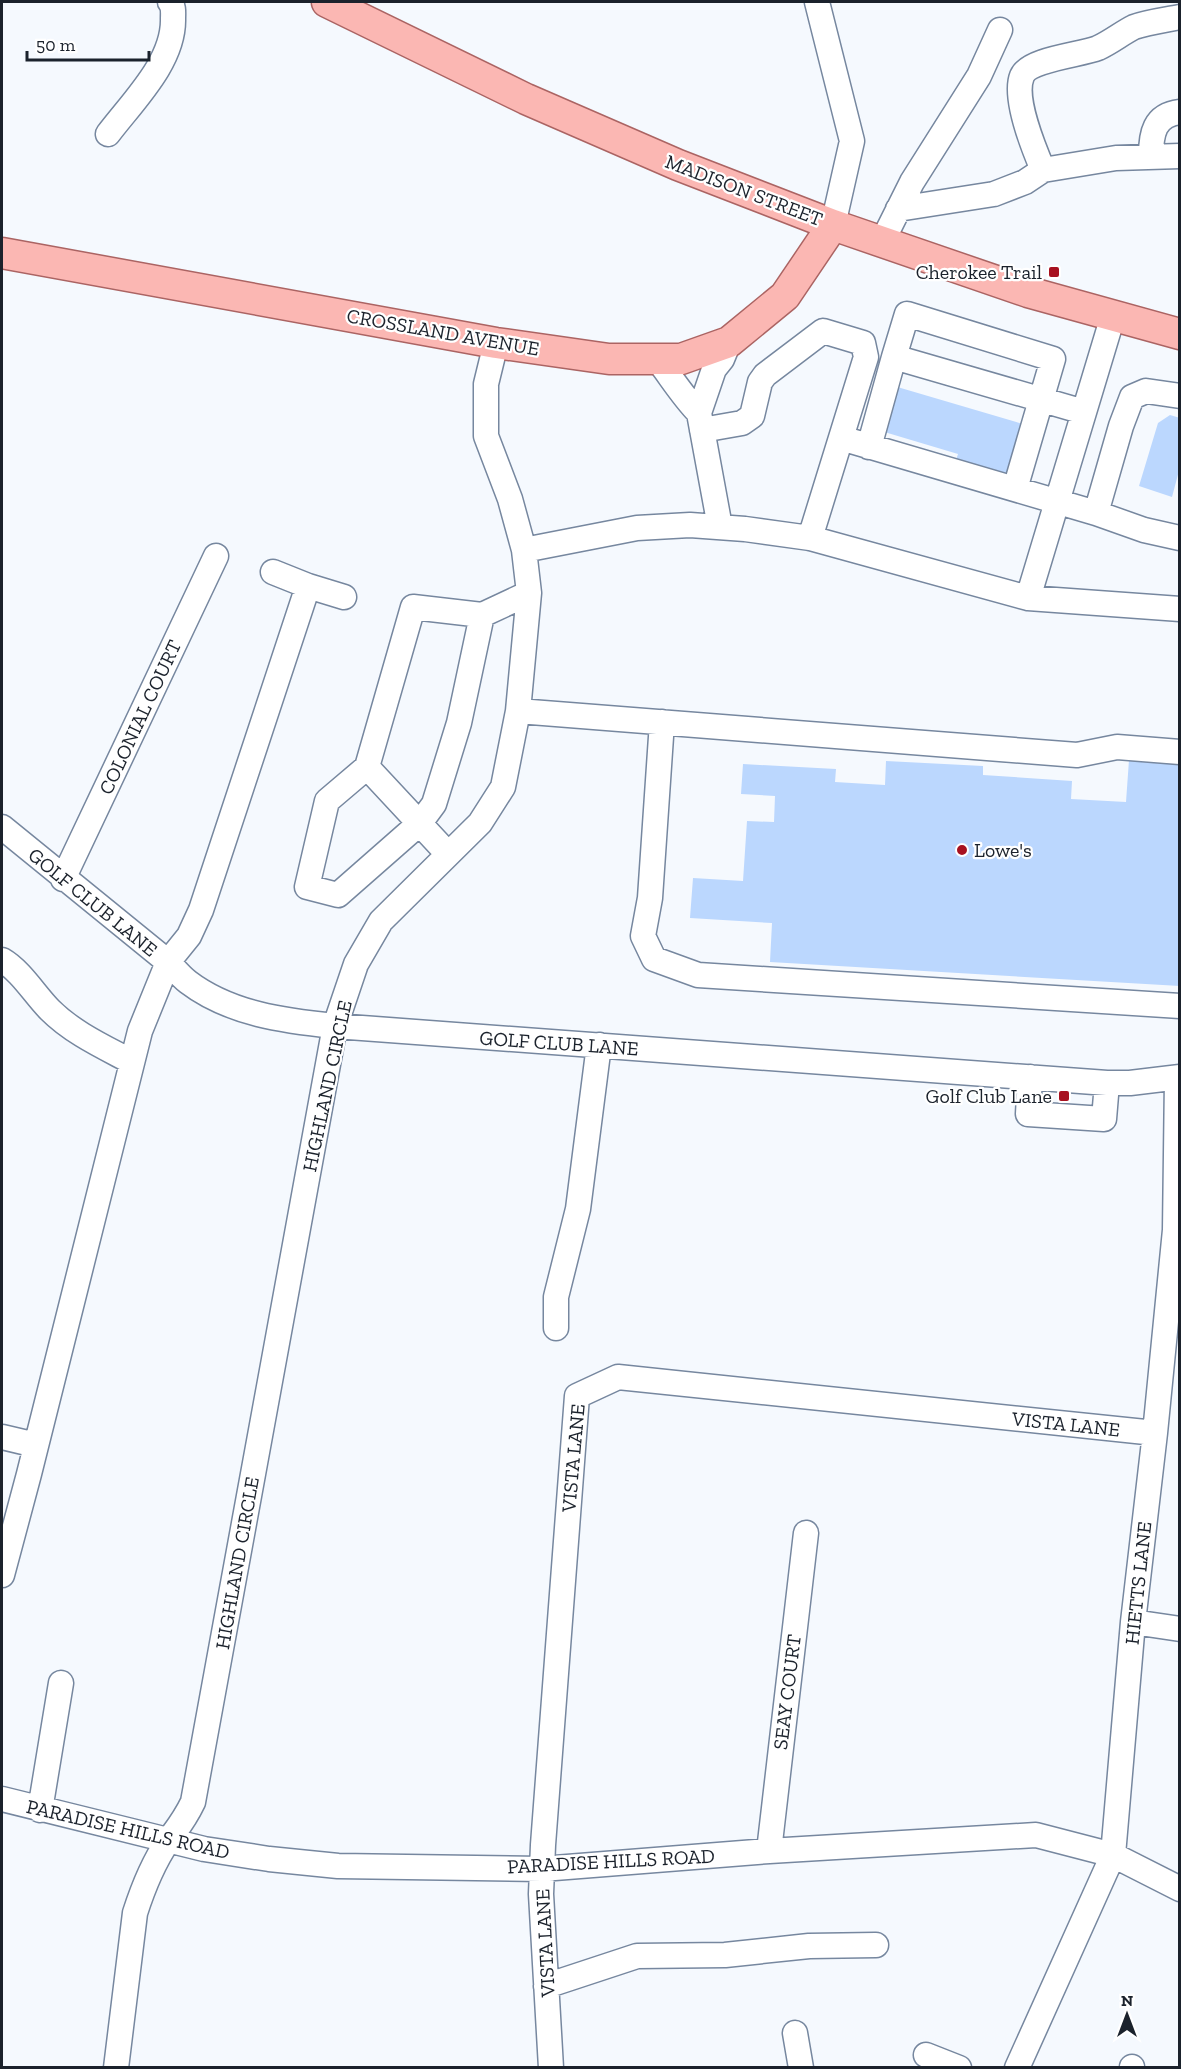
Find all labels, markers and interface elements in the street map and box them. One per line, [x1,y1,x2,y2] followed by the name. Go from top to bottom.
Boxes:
[27,24,148,62] scale bar
[36,34,76,56] text: 50 m
[662,149,826,231] street label: MADISON STREET
[916,260,1042,284] place label: Cherokee Trail
[1047,265,1061,279] marker: Cherokee Trail
[345,303,541,361] street label: CROSSLAND AVENUE
[94,636,186,798] street label: COLONIAL COURT
[974,838,1032,862] place label: Lowe's
[24,843,162,961] street label: GOLF CLUB LANE
[955,843,969,857] marker: Lowe's
[297,998,357,1174] street label: HIGHLAND CIRCLE
[479,1025,639,1061] street label: GOLF CLUB LANE
[926,1084,1052,1108] place label: Golf Club Lane
[1057,1089,1071,1103] marker: Golf Club Lane
[556,1403,590,1514] street label: VISTA LANE
[1010,1406,1121,1442] street label: VISTA LANE
[210,1475,264,1651] street label: HIGHLAND CIRCLE
[1120,1520,1156,1646] street label: HIETTS LANE
[768,1633,806,1751] street label: SEAY COURT
[24,1794,232,1864] street label: PARADISE HILLS ROAD
[507,1844,715,1878] street label: PARADISE HILLS ROAD
[530,1888,560,1999] street label: VISTA LANE
[1097,1985,1157,2045] north arrow
[1121,1991,1133,2010] text: N

